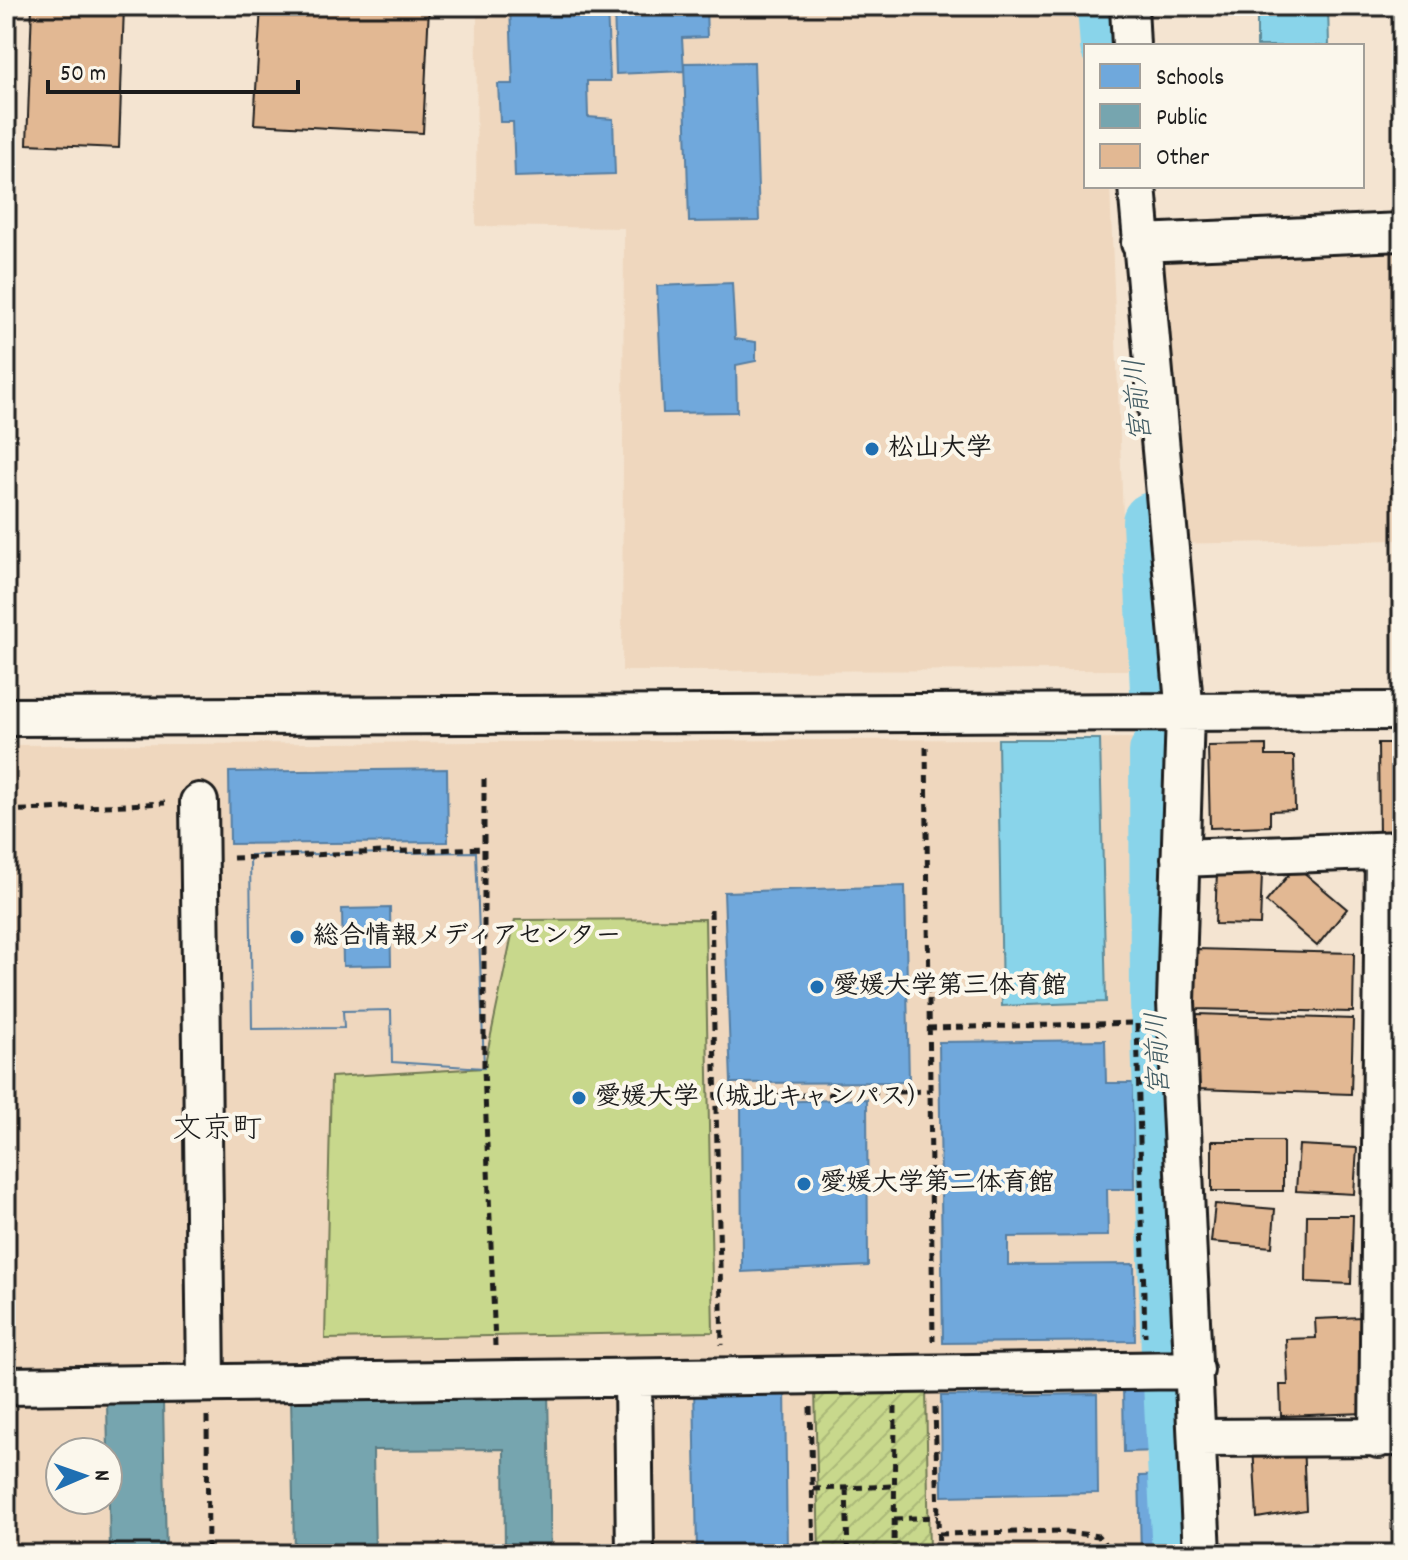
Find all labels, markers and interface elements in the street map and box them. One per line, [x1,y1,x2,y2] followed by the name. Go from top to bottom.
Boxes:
[48,44,298,94] scale bar
[1084,44,1364,188] legend
[60,58,106,92] text: 50 m
[1156,62,1224,96] text: Schools
[1156,102,1207,136] text: Public
[1156,142,1209,176] text: Other
[1117,356,1165,444] water label: 宮前川
[888,431,992,468] place label: 松山大学
[863,440,881,458] marker: 松山大学
[313,919,621,956] place label: 総合情報メディアセンター
[288,928,306,946] marker: 総合情報メディアセンター
[833,969,1067,1006] place label: 愛媛大学第三体育館
[808,978,826,996] marker: 愛媛大学第三体育館
[1140,1011,1182,1097] water label: 宮前川
[595,1080,932,1117] place label: 愛媛大学（城北キャンパス）
[570,1089,588,1107] marker: 愛媛大学（城北キャンパス）
[172,1110,262,1153] district label: 文京町
[820,1166,1054,1203] place label: 愛媛大学第二体育館
[795,1175,813,1193] marker: 愛媛大学第二体育館
[44,1436,124,1516] north arrow
[85,1469,116,1482] text: N

